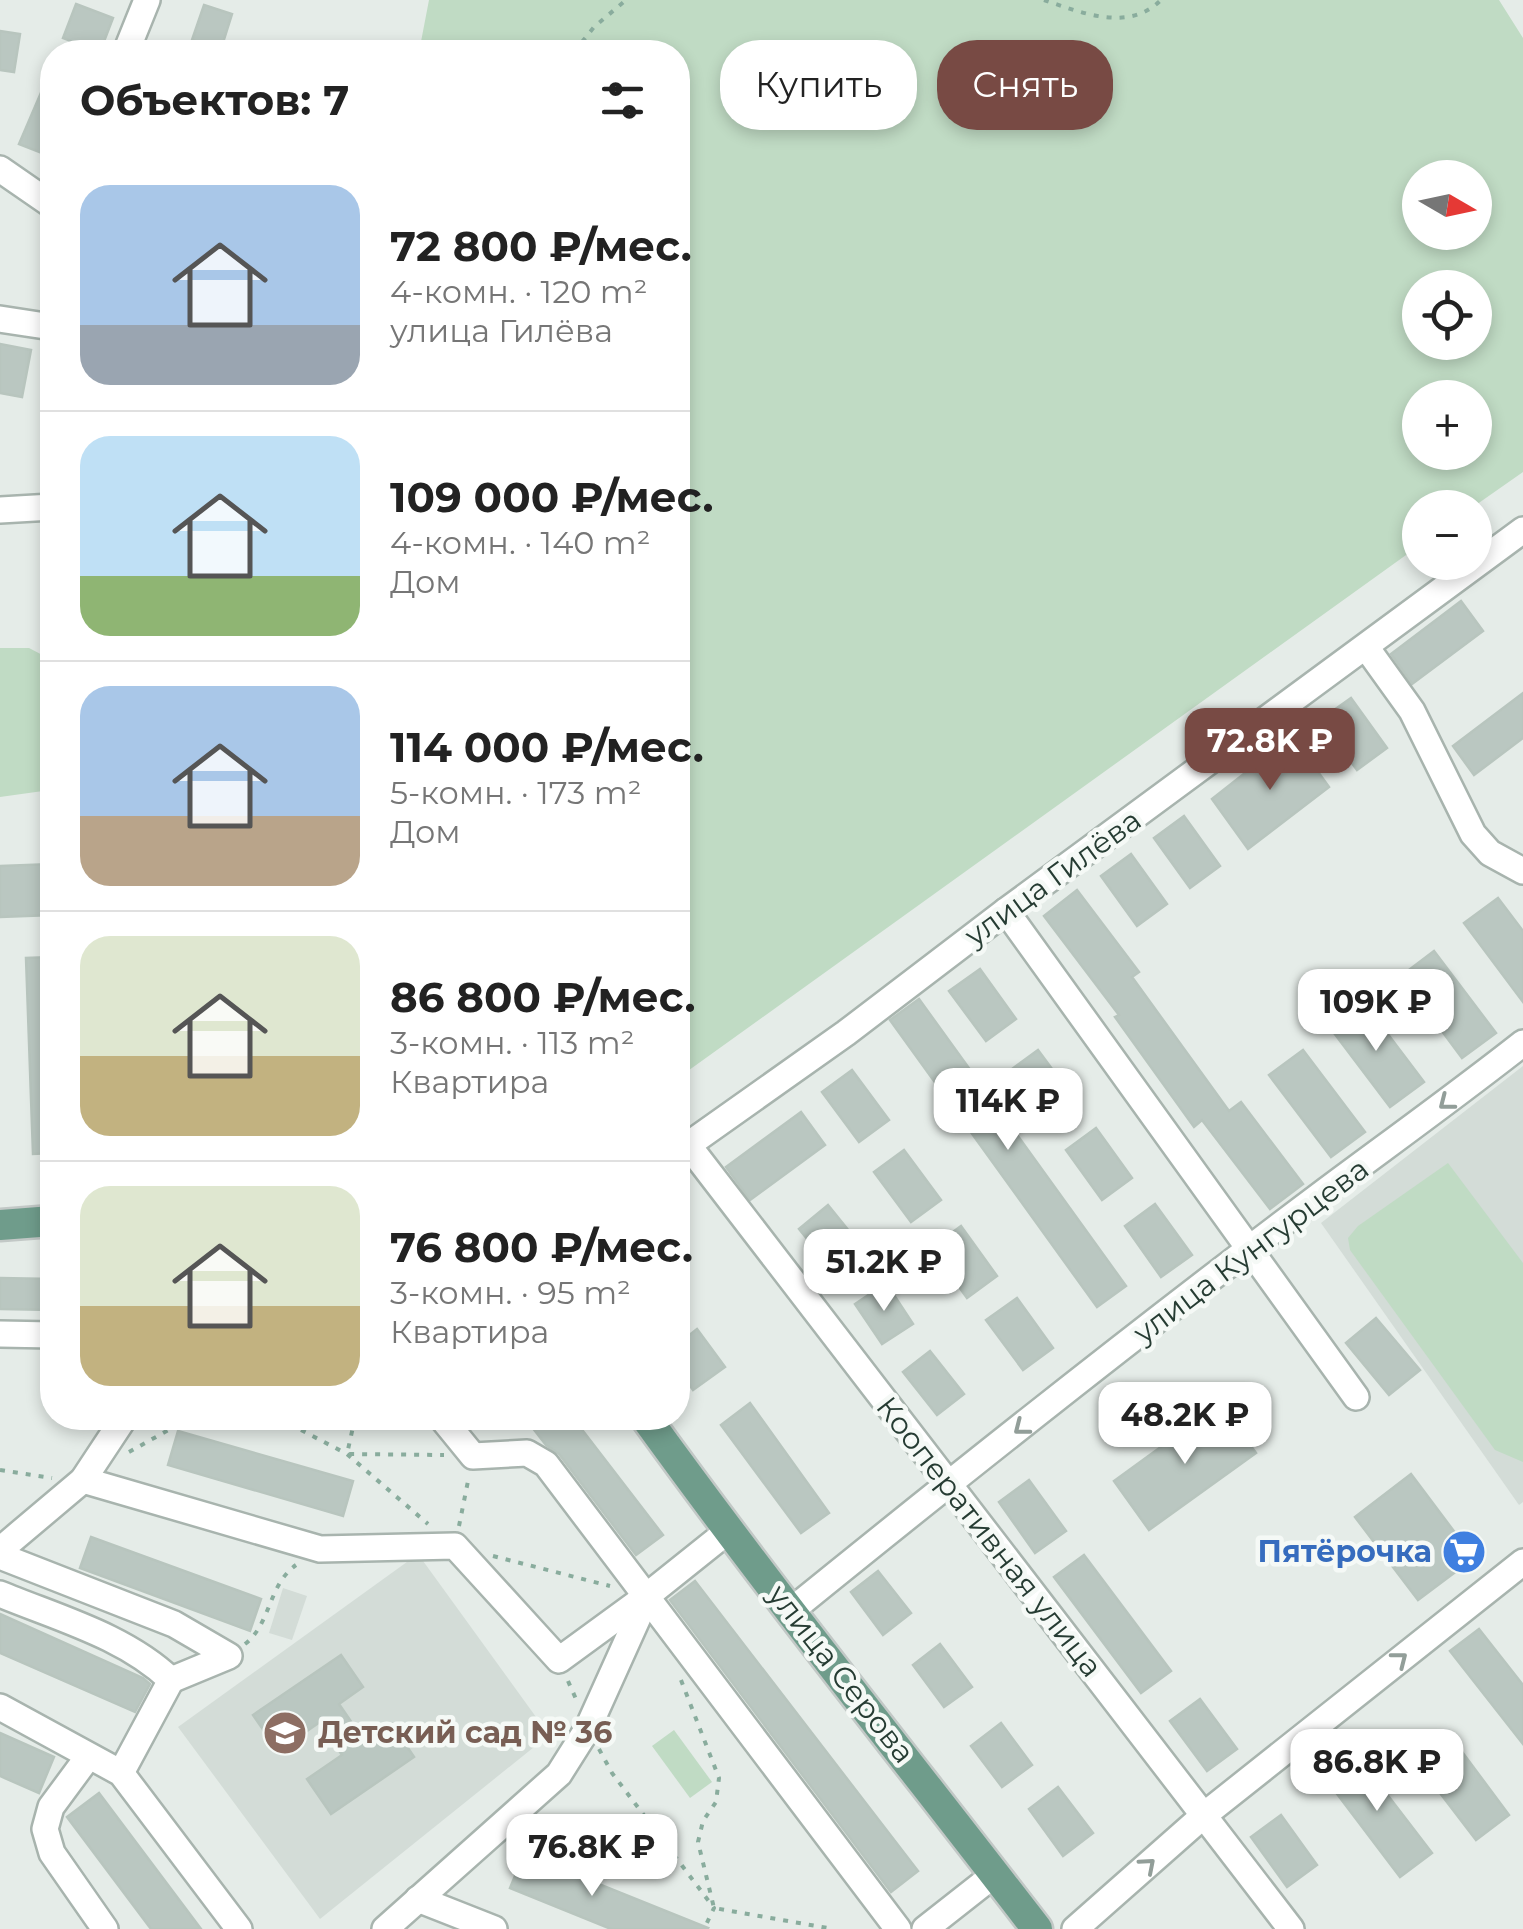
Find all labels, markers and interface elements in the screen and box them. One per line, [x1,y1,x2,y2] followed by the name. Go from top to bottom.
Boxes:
[720,40,917,130] chip: Купить
[937,40,1113,130] chip: Снять
[595,73,650,128] icon: filters
[80,74,349,126] text: Объектов: 7
[1402,160,1492,250] north arrow
[1402,160,1492,580] map controls
[390,220,692,272] text: 72 800 ₽/мес.
[160,225,280,345] icon: home
[1402,270,1492,360] button: locate
[390,272,648,311] text: 4-комн. · 120 m²
[390,311,613,350] text: улица Гилёва
[1402,380,1492,470] button: +
[390,471,714,523] text: 109 000 ₽/мес.
[160,476,280,596] icon: home
[1402,490,1492,580] button: −
[390,523,651,562] text: 4-комн. · 140 m²
[390,562,461,601] text: Дом
[1178,708,1362,793] pin: 72.8K ₽
[390,721,704,773] text: 114 000 ₽/мес.
[1207,721,1333,760] text: 72.8K ₽
[160,726,280,846] icon: home
[390,773,642,812] text: 5-комн. · 173 m²
[956,801,1148,955] street label: улица Гилёва
[390,812,461,851] text: Дом
[1295,969,1457,1054] pin: 109K ₽
[390,971,696,1023] text: 86 800 ₽/мес.
[160,976,280,1096] icon: home
[1320,982,1432,1021] text: 109K ₽
[390,1023,634,1062] text: 3-комн. · 113 m²
[390,1062,549,1101] text: Квартира
[927,1068,1089,1153] pin: 114K ₽
[956,1081,1060,1120] text: 114K ₽
[1440,1092,1458,1109] one-way arrow
[1125,1150,1376,1352] street label: улица Кунгурцева
[390,1221,693,1273] text: 76 800 ₽/мес.
[160,1226,280,1346] icon: home
[792,1229,976,1314] pin: 51.2K ₽
[826,1242,942,1281] text: 51.2K ₽
[390,1273,631,1312] text: 3-комн. · 95 m²
[390,1312,549,1351] text: Квартира
[1093,1382,1277,1467] pin: 48.2K ₽
[868,1389,1110,1684] street label: Кооперативная улица
[1121,1395,1249,1434] text: 48.2K ₽
[1014,1416,1032,1433] one-way arrow
[1441,1529,1487,1575] supermarket icon: Пятёрочка
[1258,1533,1432,1570] place label: Пятёрочка
[760,1576,923,1770] street label: улица Серова
[1388,1653,1406,1671] one-way arrow
[262,1710,308,1756] school or university icon: Детский сад № 36
[318,1714,612,1751] place label: Детский сад № 36
[1285,1729,1469,1814] pin: 86.8K ₽
[1312,1742,1442,1781] text: 86.8K ₽
[500,1814,684,1899] pin: 76.8K ₽
[528,1827,656,1866] text: 76.8K ₽
[1136,1858,1155,1876] one-way arrow

